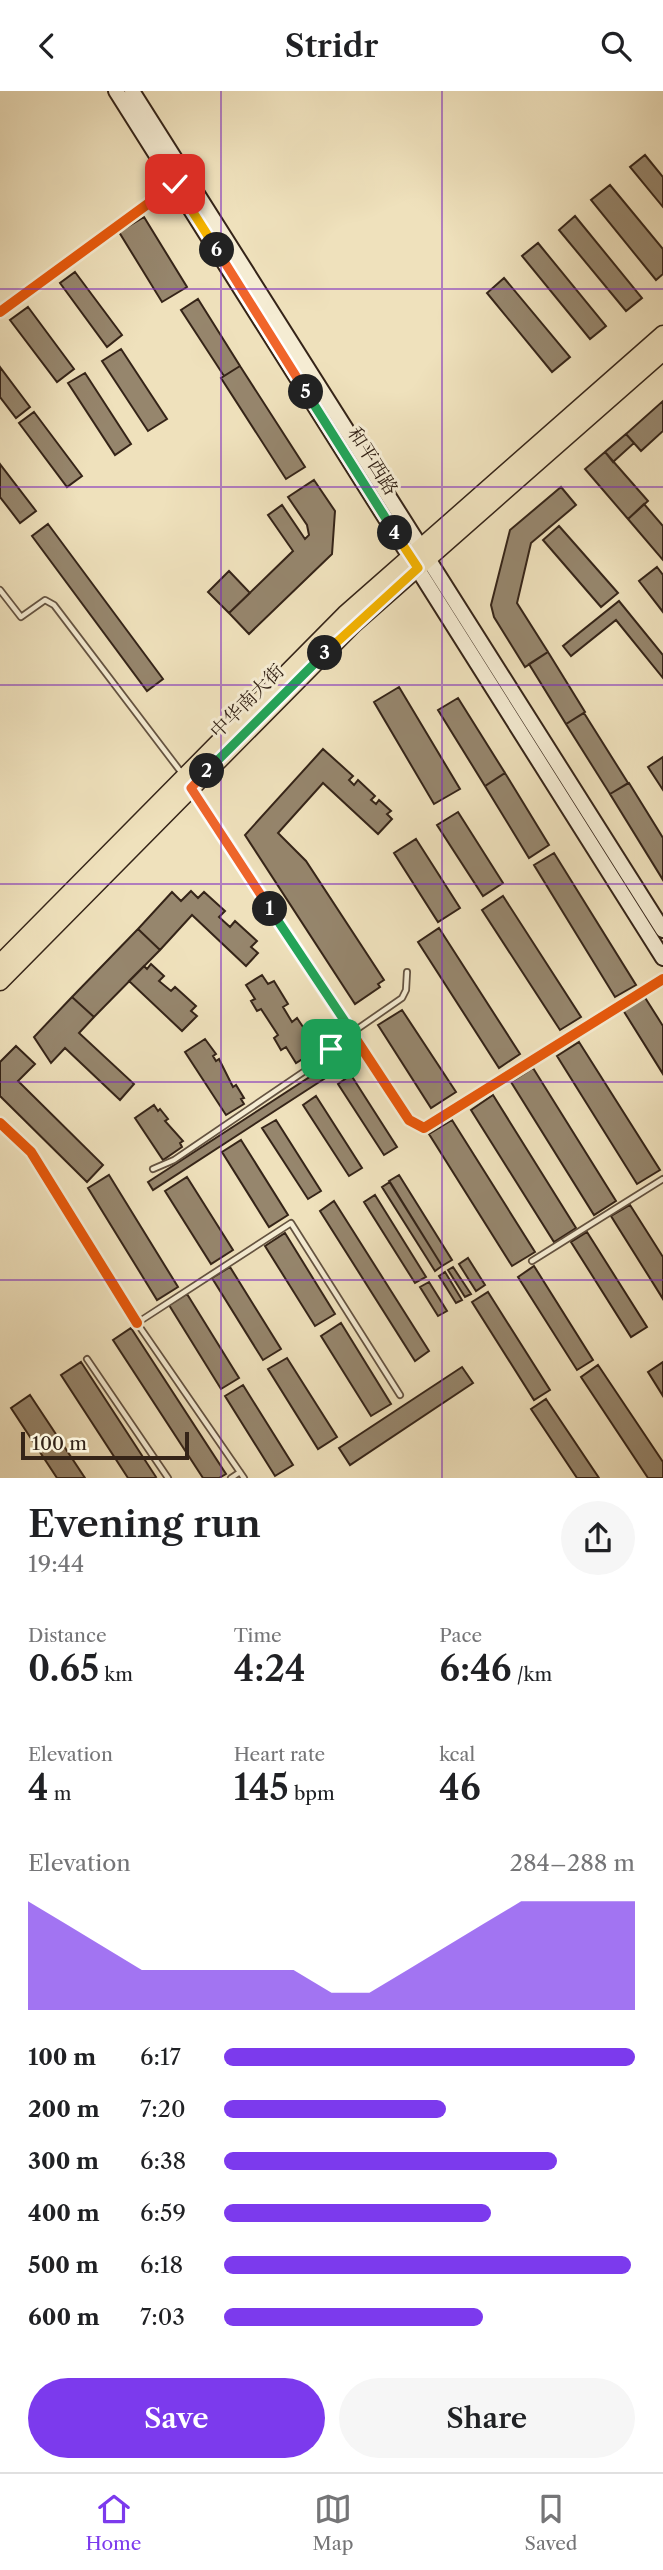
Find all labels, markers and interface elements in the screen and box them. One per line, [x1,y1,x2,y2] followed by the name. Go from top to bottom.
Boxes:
[285,26,378,65] text: Stridr
[28,27,66,65] icon: back
[597,27,635,65] icon: search
[145,154,205,214] pin
[156,165,194,203] icon: check
[200,233,234,267] pin: 6
[211,238,222,261] text: 6
[288,375,324,409] pin: 5
[300,380,311,403] text: 5
[343,423,403,499] street label: 和平西路
[378,515,412,551] pin: 4
[389,521,400,544] text: 4
[308,635,342,671] pin: 3
[319,641,330,664] text: 3
[205,659,289,743] street label: 中华南大街
[190,753,224,789] pin: 2
[201,759,212,782] text: 2
[252,891,288,927] pin: 1
[265,897,274,920] text: 1
[301,1019,361,1079] pin
[312,1030,350,1068] icon: arrive
[21,1429,189,1461] scale bar
[32,1432,87,1455] text: 100 m
[28,1500,261,1547] text: Evening run
[561,1501,635,1575] button: share
[28,1550,84,1578] text: 19:44
[28,1624,107,1647] text: Distance
[234,1624,282,1647] text: Time
[439,1624,482,1647] text: Pace
[28,1647,99,1690] text: 0.65
[234,1647,305,1690] text: 4:24
[439,1647,512,1690] text: 6:46
[99,1663,133,1686] text: km
[512,1663,552,1686] text: /km
[28,1743,113,1766] text: Elevation
[234,1743,325,1766] text: Heart rate
[439,1743,475,1766] text: kcal
[28,1766,49,1809] text: 4
[234,1766,289,1809] text: 145
[439,1766,481,1809] text: 46
[49,1782,71,1805] text: m
[289,1782,335,1805] text: bpm
[28,1849,131,1877] text: Elevation
[510,1849,635,1877] text: 284–288 m
[28,2043,96,2071] text: 100 m
[140,2043,181,2071] text: 6:17
[28,2095,100,2123] text: 200 m
[140,2095,186,2123] text: 7:20
[28,2147,99,2175] text: 300 m
[140,2147,186,2175] text: 6:38
[28,2199,100,2227] text: 400 m
[140,2199,186,2227] text: 6:59
[28,2251,99,2279] text: 500 m
[140,2251,183,2279] text: 6:18
[28,2303,100,2331] text: 600 m
[140,2303,185,2331] text: 7:03
[28,2378,325,2458] button: Save
[339,2378,635,2458] button: Share
[86,2490,141,2555] tab: Home
[313,2490,353,2555] tab: Map
[525,2490,577,2555] tab: Saved

